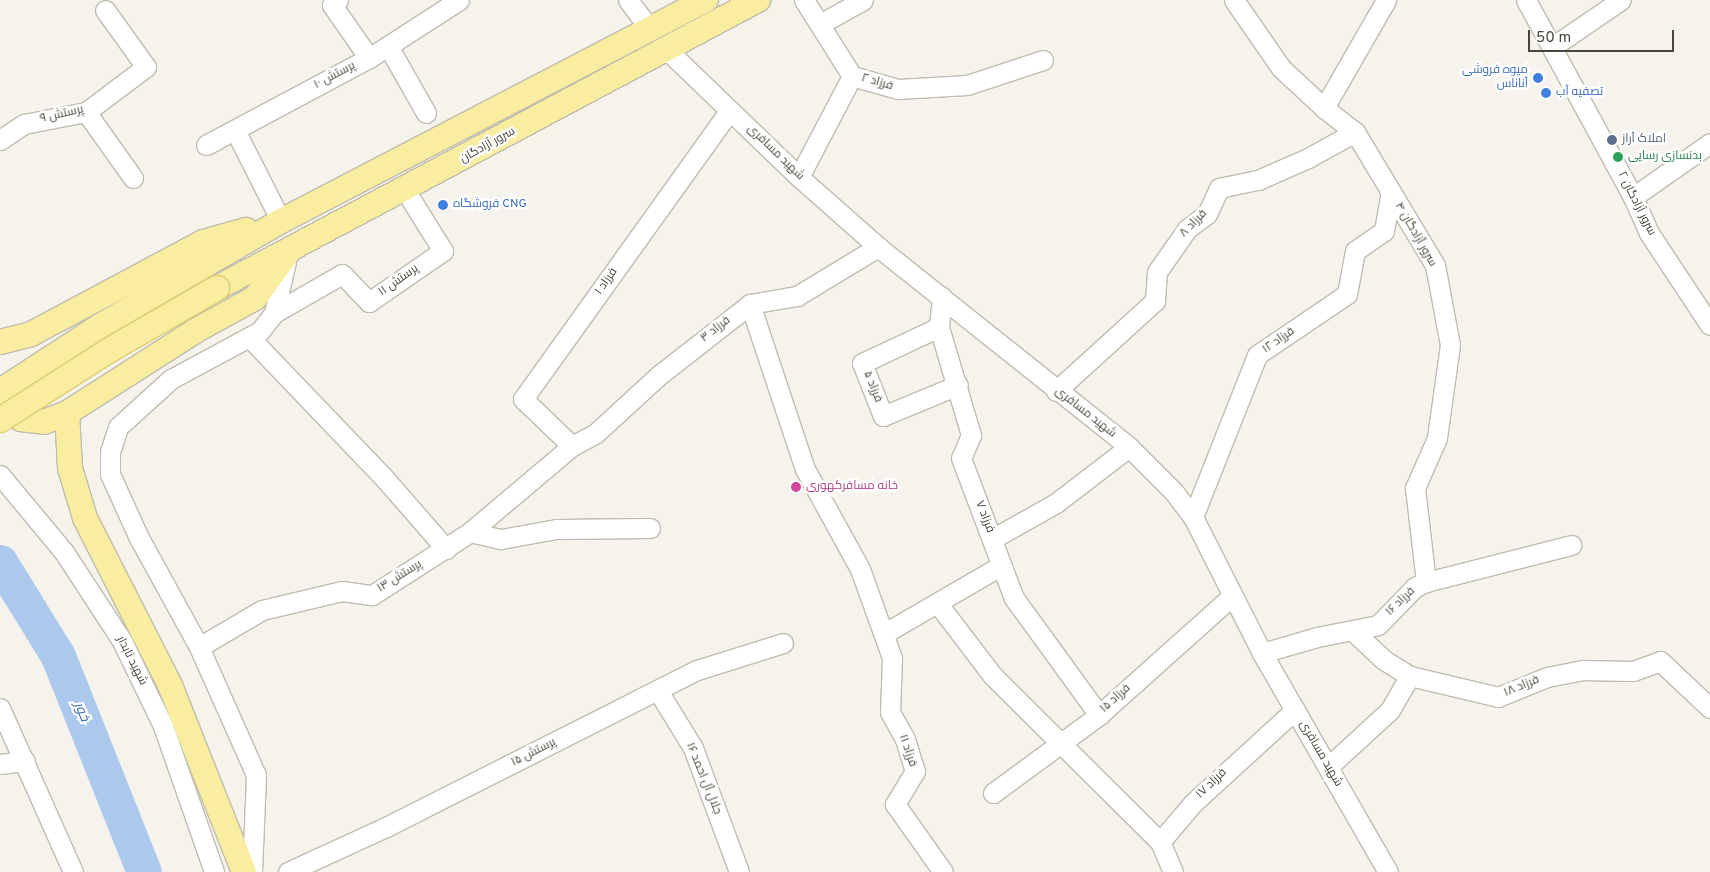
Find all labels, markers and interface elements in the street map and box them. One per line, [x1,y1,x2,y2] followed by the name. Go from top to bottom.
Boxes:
[1530,20,1676,52] scale bar
[1536,29,1571,48] text: 50 m
[312,59,358,93] street label: پرستش ۱۰
[1462,64,1528,92] place label: میوه فروشی آناناس
[860,72,894,94] street label: فرزاد ۲
[1532,72,1544,84] marker: میوه فروشی آناناس
[1556,86,1603,100] place label: تصفیه آب
[1540,87,1552,99] marker: تصفیه آب
[39,103,85,127] street label: پرستش ۹
[743,122,807,184] street label: شهید مسافری
[458,125,518,167] street label: سرور آزادگان
[1622,133,1666,147] place label: املاک آراز
[1606,134,1618,146] marker: املاک آراز
[1628,150,1702,164] place label: بدنسازی رسایی
[1612,151,1624,163] marker: بدنسازی رسایی
[1614,170,1658,238] street label: سرور آزادگان ۲
[453,198,527,212] place label: فروشگاه CNG
[437,199,449,211] marker: فروشگاه CNG
[1391,200,1439,270] street label: سرور آزادگان ۴
[1177,207,1211,241] street label: فرزاد ۸
[376,262,422,300] street label: پرستش ۱۱
[593,266,621,298] street label: فرزاد ۱
[698,314,734,346] street label: فرزاد ۳
[1260,325,1298,357] street label: فرزاد ۱۲
[859,369,885,405] street label: فرزاد ۵
[1051,385,1119,441] street label: شهید مسافری
[806,480,898,494] place label: خانه مسافرکهوری
[790,481,802,493] marker: خانه مسافرکهوری
[971,499,997,535] street label: فرزاد ۷
[375,558,425,596] street label: پرستش ۱۳
[1383,585,1419,619] street label: فرزاد ۱۶
[112,634,150,688] street label: شهید تابدار
[1502,673,1542,701] street label: فرزاد ۱۸
[1098,682,1134,716] street label: فرزاد ۱۵
[70,700,92,724] water label: خور
[1295,718,1345,790] street label: شهید مسافری
[895,733,919,769] street label: فرزاد ۱۱
[509,736,559,770] street label: پرستش ۱۵
[682,741,724,817] street label: جلال آل احمد ۱۶
[1194,766,1230,802] street label: فرزاد ۱۷

